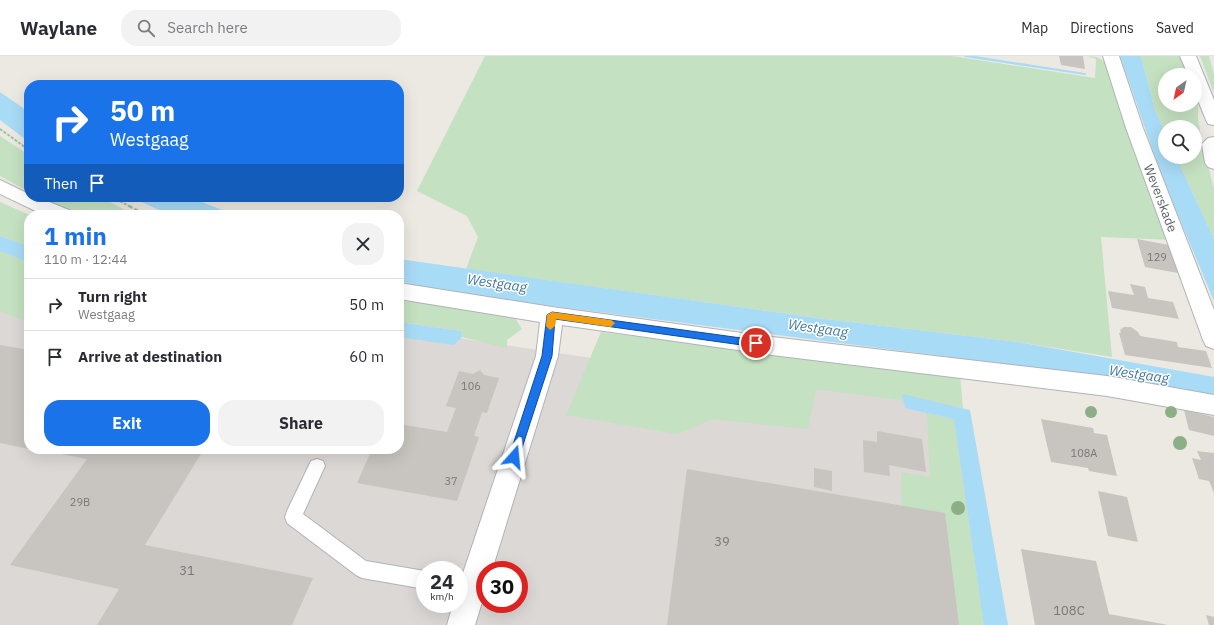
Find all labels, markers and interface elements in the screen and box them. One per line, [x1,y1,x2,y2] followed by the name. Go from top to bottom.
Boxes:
[121,10,401,46] search box
[20,16,97,40] text: Waylane
[135,17,157,39] icon: search
[167,18,248,37] text: Search here
[1021,19,1048,37] text: Map
[1070,19,1134,37] text: Directions
[1156,19,1194,37] text: Saved
[1158,68,1202,112] north arrow
[1158,68,1202,164] map controls
[110,92,175,129] text: 50 m
[44,96,96,148] icon: right
[1158,120,1202,164] button: search
[110,128,189,151] text: Westgaag
[1140,162,1181,235] street label: Weverskade
[86,172,108,194] icon: arrive
[44,174,78,193] text: Then
[44,220,107,252] text: 1 min
[342,223,384,265] button: close
[1147,250,1167,264] house number: 129
[44,251,127,268] text: 110 m · 12:44
[466,270,529,296] water label: Westgaag
[78,287,147,306] text: Turn right
[44,294,66,316] icon: right
[349,295,384,314] text: 50 m
[78,306,135,323] text: Westgaag
[787,315,850,341] water label: Westgaag
[739,326,773,360] pin
[745,332,767,354] icon: arrive
[44,346,66,368] icon: arrive
[78,347,222,366] text: Arrive at destination
[349,347,384,366] text: 60 m
[1108,361,1171,387] water label: Westgaag
[461,379,481,393] house number: 106
[44,400,210,446] button: Exit
[218,400,384,446] button: Share
[493,436,535,478] position arrow
[1071,446,1097,460] house number: 108A
[444,474,458,488] house number: 37
[70,495,90,509] house number: 29B
[714,533,730,550] house number: 39
[476,561,528,613] speed limit sign: 30
[179,562,195,579] house number: 31
[430,568,454,595] text: 24
[430,590,454,603] text: km/h
[1053,602,1085,619] house number: 108C

